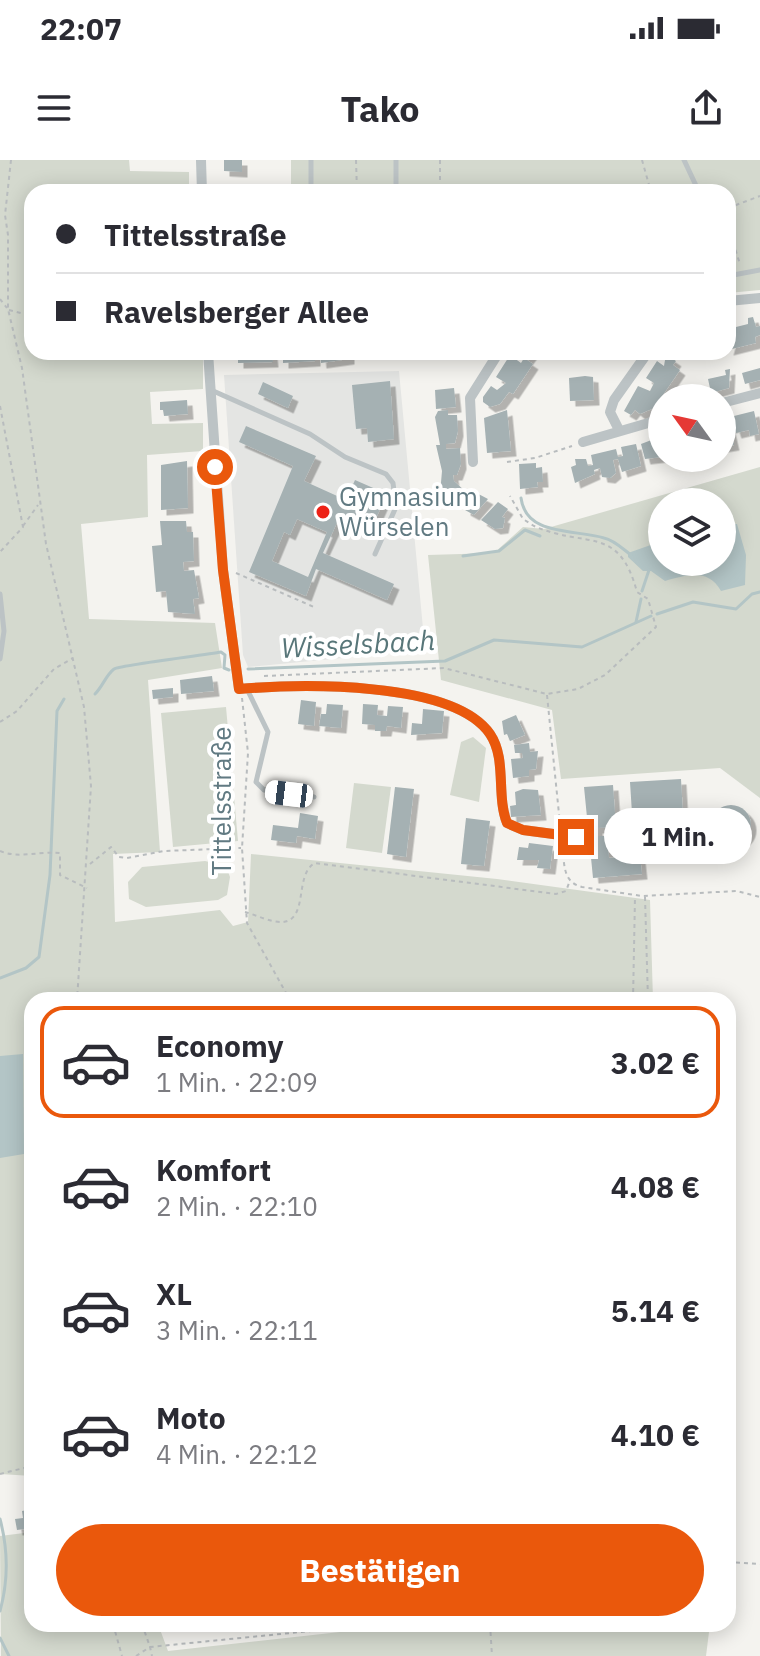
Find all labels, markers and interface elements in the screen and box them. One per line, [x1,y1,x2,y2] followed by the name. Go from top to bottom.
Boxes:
[40,9,122,48] text: 22:07
[340,85,420,132] text: Tako
[32,86,76,130] icon: menu
[684,86,728,130] icon: share
[104,215,287,254] text: Tittelsstraße
[104,292,369,331] text: Ravelsberger Allee
[648,384,736,472] north arrow
[648,384,736,576] map controls
[197,449,233,485] route start
[339,479,478,543] place label: Gymnasium Würselen
[648,488,736,576] button: layers
[314,503,332,521] marker: Gymnasium Würselen
[280,621,436,666] water label: Wisselsbach
[204,727,238,875] street label: Tittelsstraße
[264,779,314,809] car
[604,809,752,865] callout: 1 Min.
[558,819,594,855] route end
[641,819,715,853] text: 1 Min.
[60,1026,132,1098] icon: car
[156,1026,284,1065] text: Economy
[611,1043,700,1082] text: 3.02 €
[156,1065,318,1099] text: 1 Min. · 22:09
[60,1150,132,1222] icon: car
[156,1150,271,1189] text: Komfort
[611,1167,700,1206] text: 4.08 €
[156,1189,318,1223] text: 2 Min. · 22:10
[60,1274,132,1346] icon: car
[156,1274,192,1313] text: XL
[611,1291,700,1330] text: 5.14 €
[156,1313,318,1347] text: 3 Min. · 22:11
[60,1398,132,1470] icon: car
[156,1398,226,1437] text: Moto
[611,1415,700,1454] text: 4.10 €
[156,1437,318,1471] text: 4 Min. · 22:12
[56,1524,704,1616] button: Bestätigen

